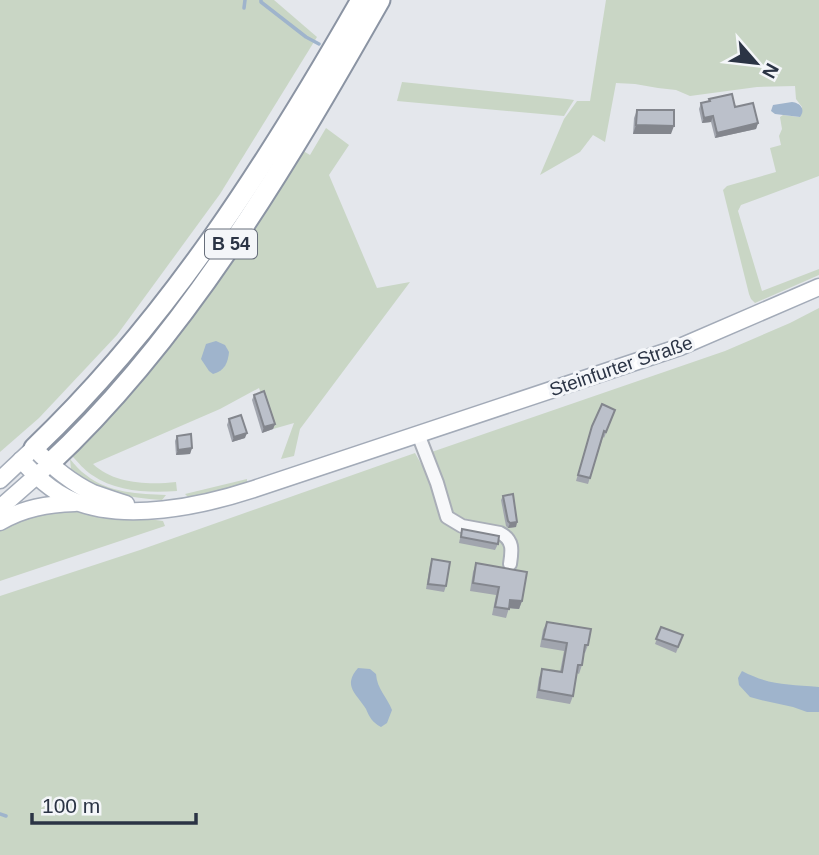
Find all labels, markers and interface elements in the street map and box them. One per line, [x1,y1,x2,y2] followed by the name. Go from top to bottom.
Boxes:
[721,28,791,98] north arrow
[758,60,783,82] text: N
[205,230,257,258] road number: B 54
[547,332,695,400] street label: Steinfurter Straße
[32,782,196,826] scale bar
[42,794,100,817] text: 100 m

